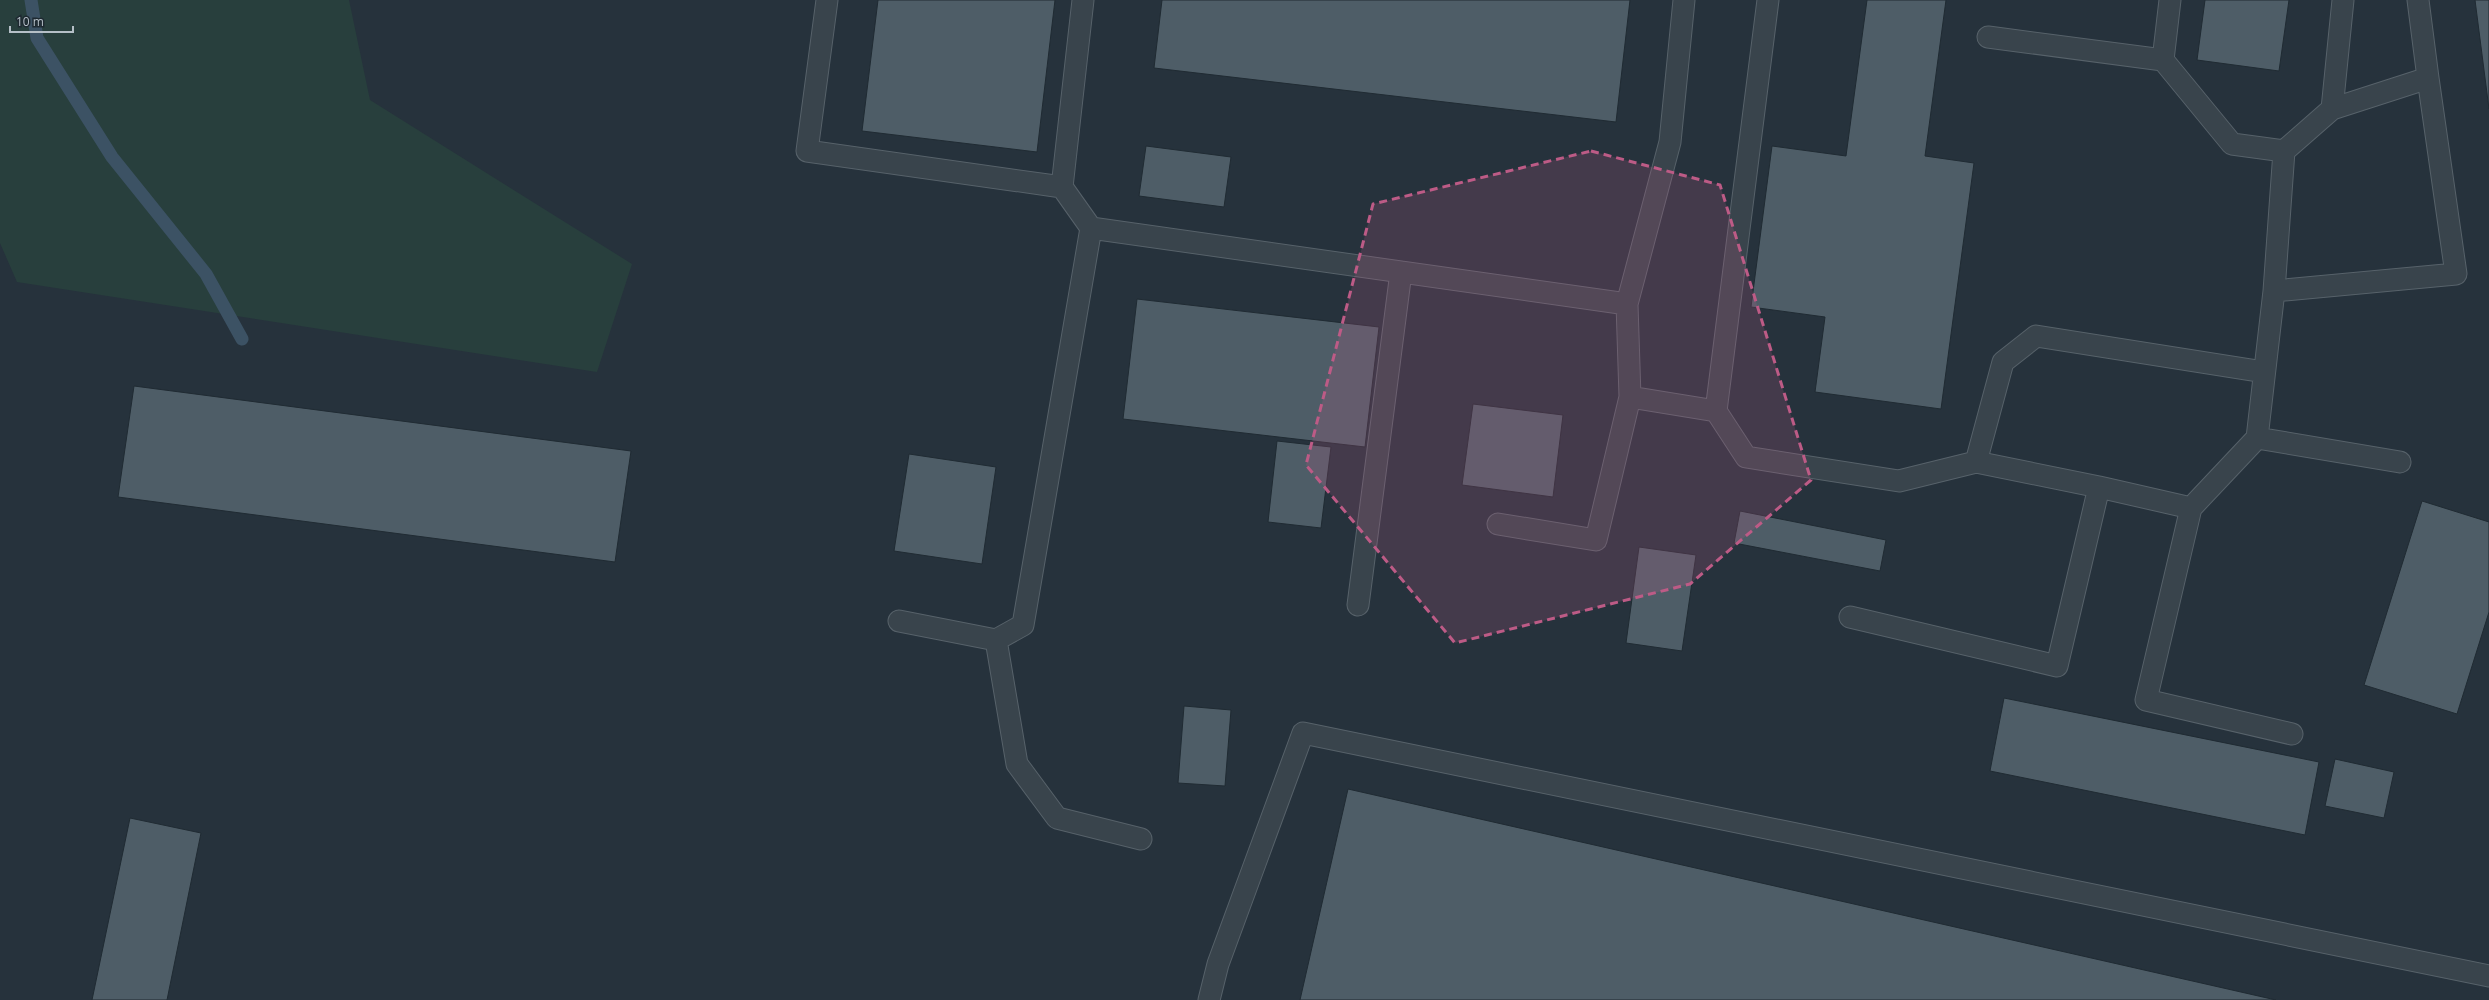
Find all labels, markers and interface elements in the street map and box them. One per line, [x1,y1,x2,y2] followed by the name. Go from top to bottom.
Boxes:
[10,8,73,34] scale bar
[16,13,44,30] text: 10 m

